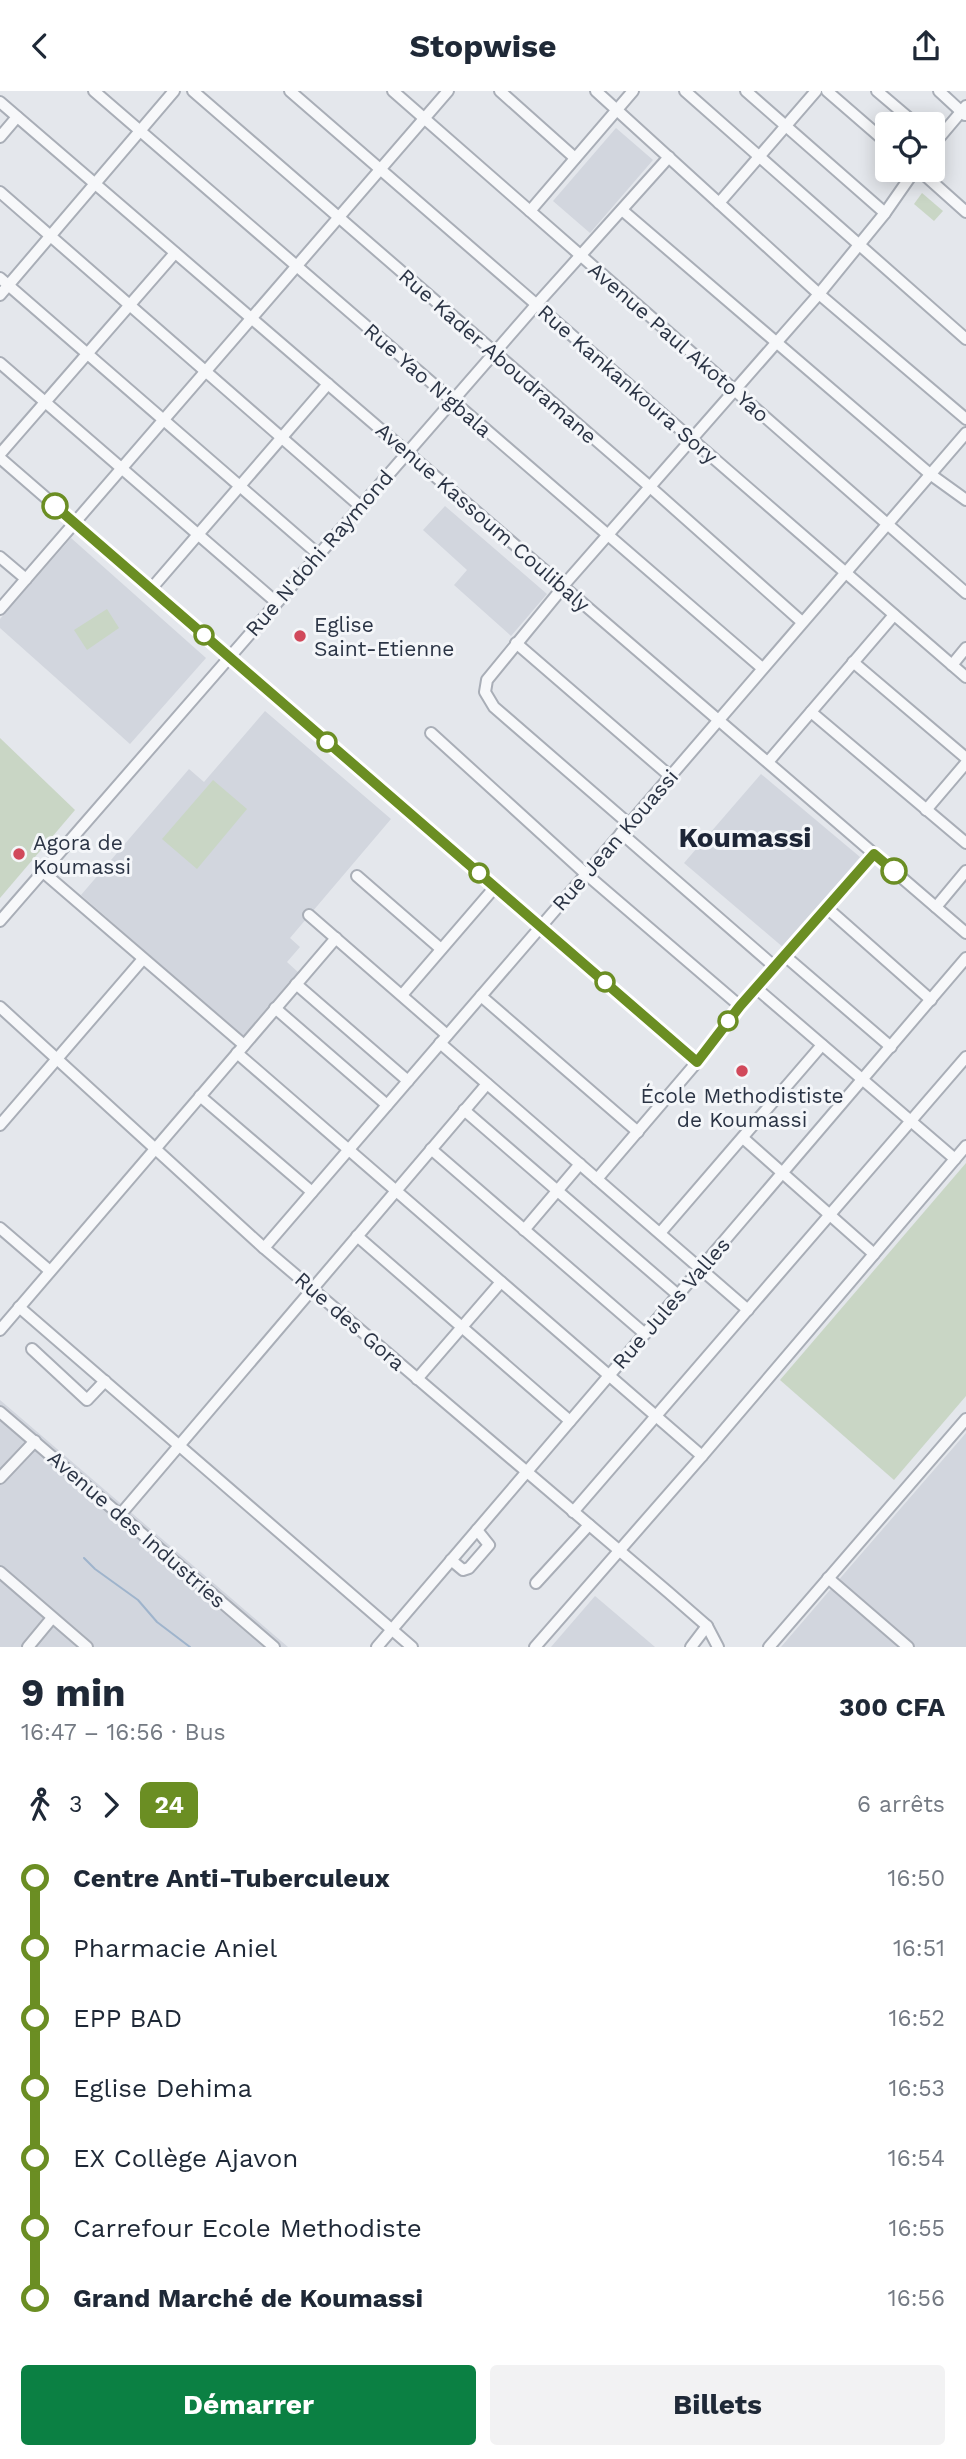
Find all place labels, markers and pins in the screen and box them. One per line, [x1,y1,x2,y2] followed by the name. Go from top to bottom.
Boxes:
[42,493,68,519] unlabelled marker
[314,612,454,661] place label: Eglise Saint-Etienne
[194,625,214,645] unlabelled marker
[292,628,308,644] marker: Eglise Saint-Etienne
[317,732,337,752] unlabelled marker
[33,830,131,879] place label: Agora de Koumassi
[11,846,27,862] marker: Agora de Koumassi
[881,858,907,884] unlabelled marker
[469,863,489,883] unlabelled marker
[595,972,615,992] unlabelled marker
[718,1011,738,1031] unlabelled marker
[734,1063,750,1079] marker: École Methodististe de Koumassi
[640,1083,844,1132] place label: École Methodististe de Koumassi

